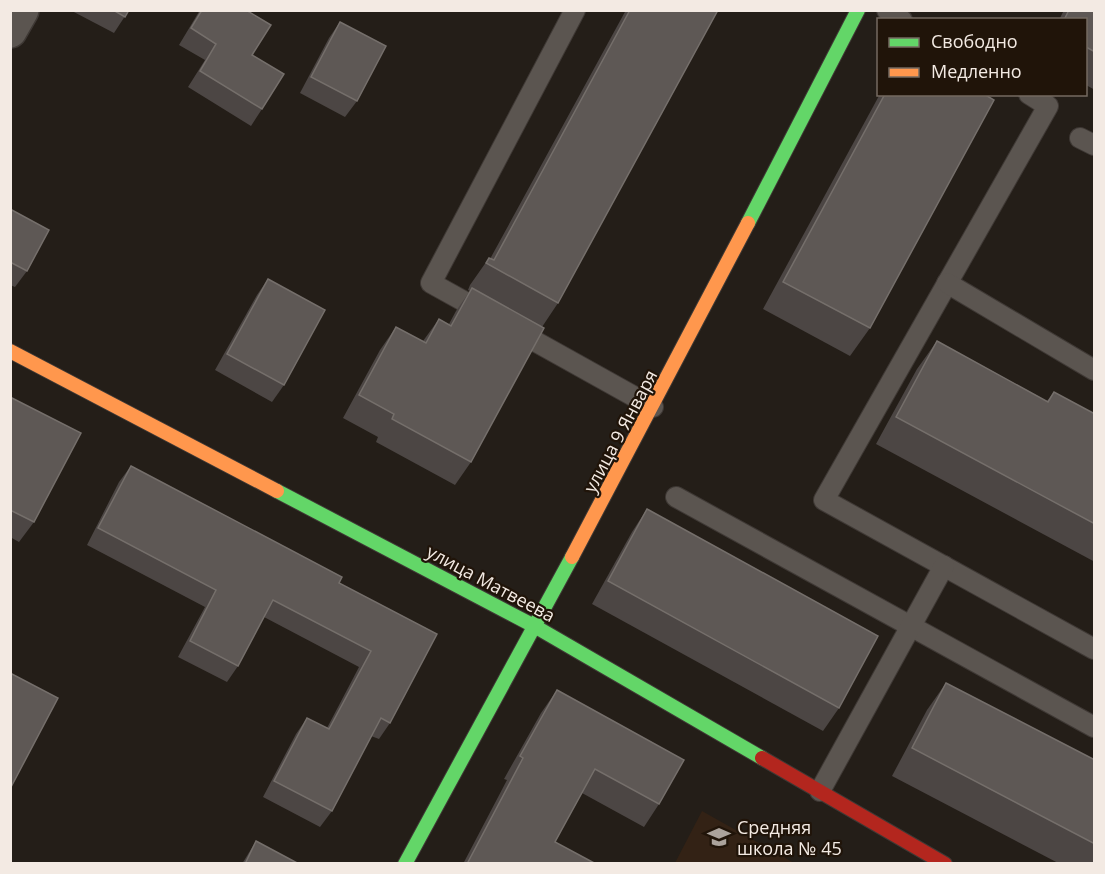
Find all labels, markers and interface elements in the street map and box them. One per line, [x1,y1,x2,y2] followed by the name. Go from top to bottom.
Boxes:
[877,18,1087,96] legend
[931,29,1018,53] text: Свободно
[931,59,1022,83] text: Медленно
[578,365,662,497] street label: улица 9 Января
[423,539,559,627] street label: улица Матвеева
[737,815,842,860] place label: Средняя школа № 45
[706,824,732,850] school or university icon: Средняя школа № 45

